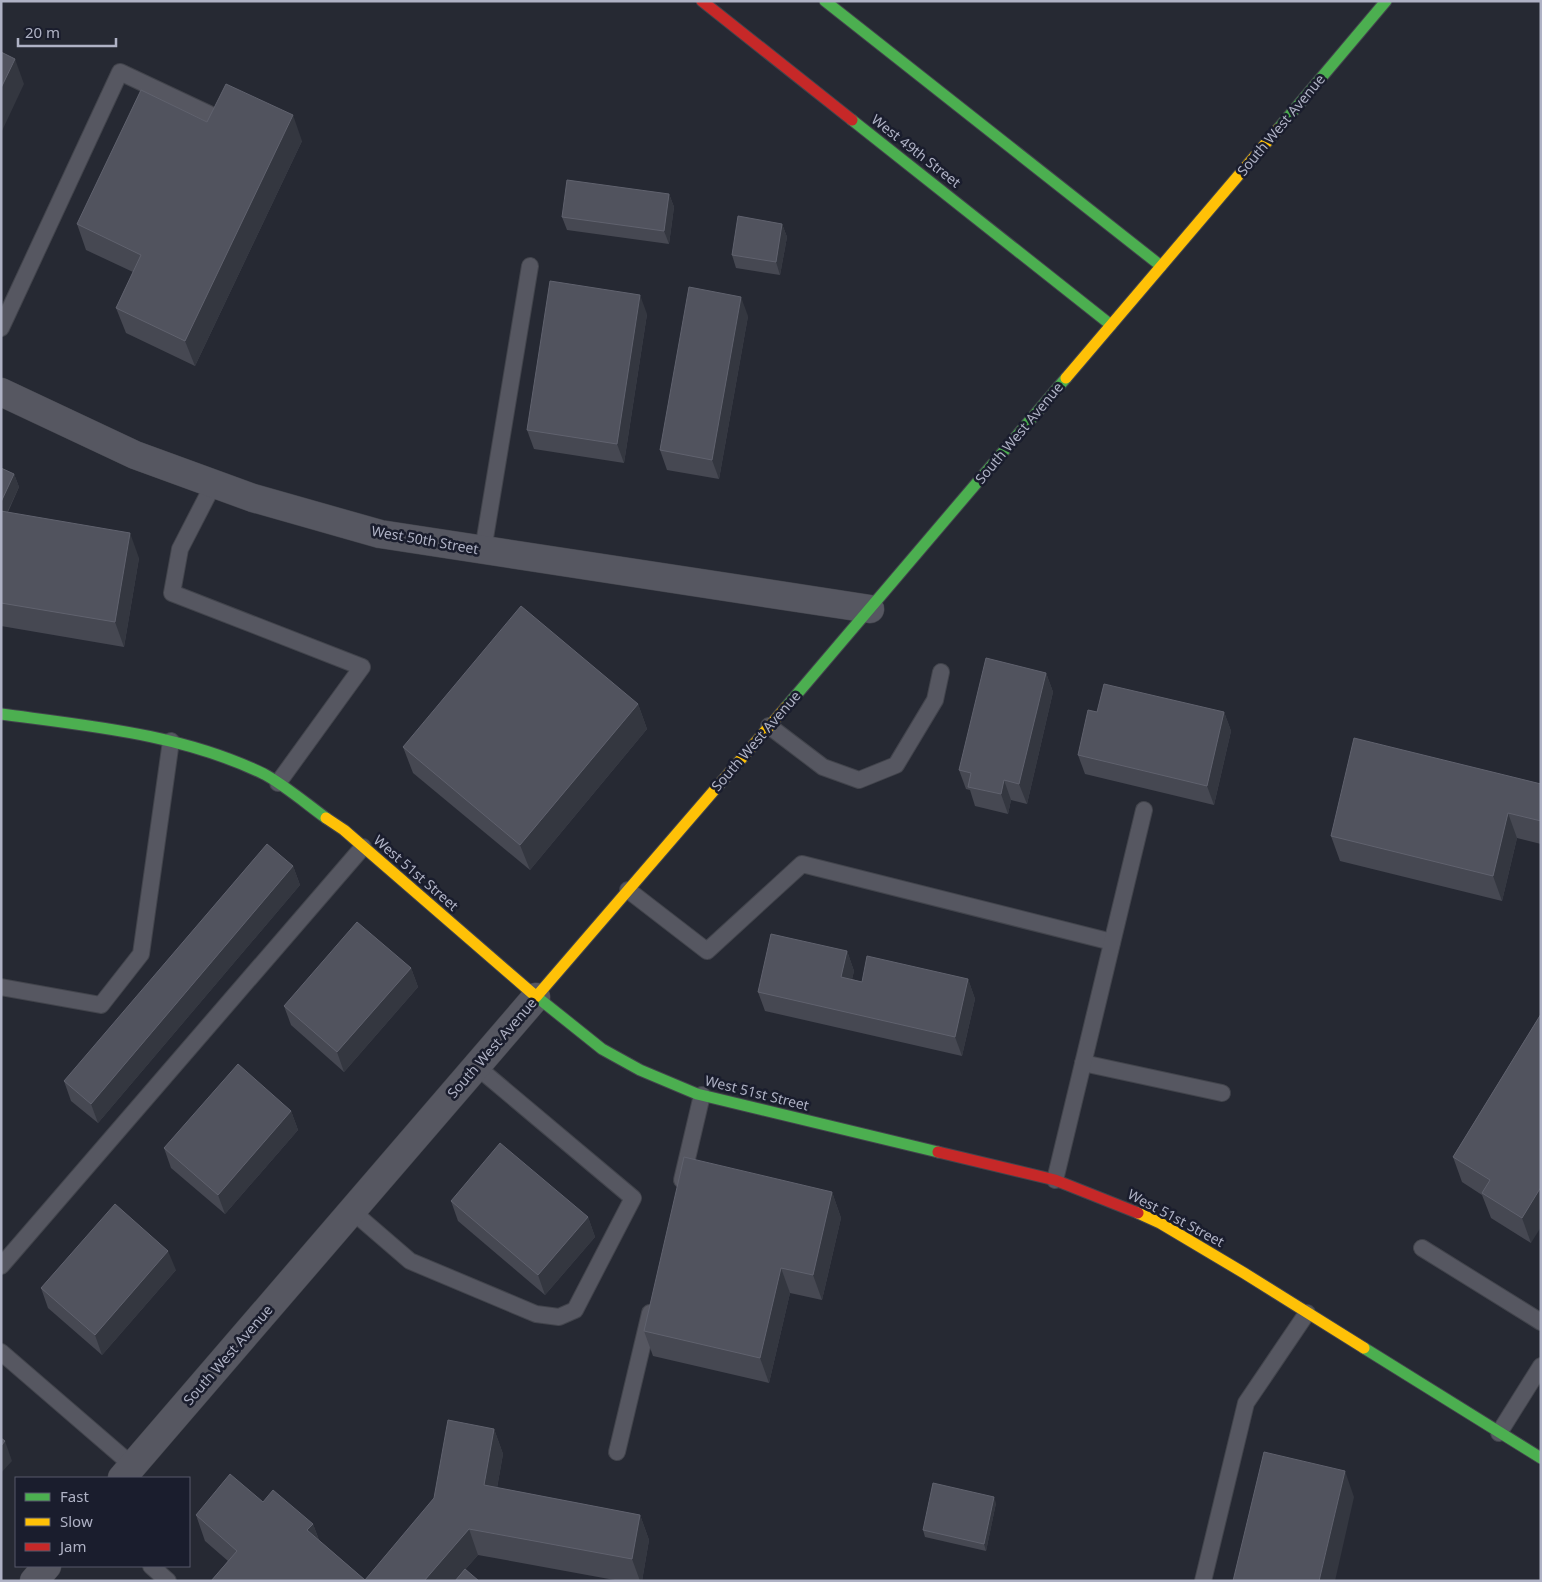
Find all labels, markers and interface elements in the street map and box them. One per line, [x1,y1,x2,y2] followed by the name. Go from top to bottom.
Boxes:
[18,15,115,47] scale bar
[25,22,60,42] text: 20 m
[1232,70,1329,180] street label: South West Avenue
[868,110,965,191] street label: West 49th Street
[970,378,1067,488] street label: South West Avenue
[370,521,480,558] street label: West 50th Street
[707,686,805,795] street label: South West Avenue
[370,831,463,915] street label: West 51st Street
[443,993,541,1102] street label: South West Avenue
[703,1070,811,1115] street label: West 51st Street
[1125,1184,1228,1251] street label: West 51st Street
[179,1300,277,1409] street label: South West Avenue
[15,1477,190,1567] legend
[60,1486,89,1506] text: Fast
[60,1511,93,1531] text: Slow
[58,1536,87,1556] text: Jam

